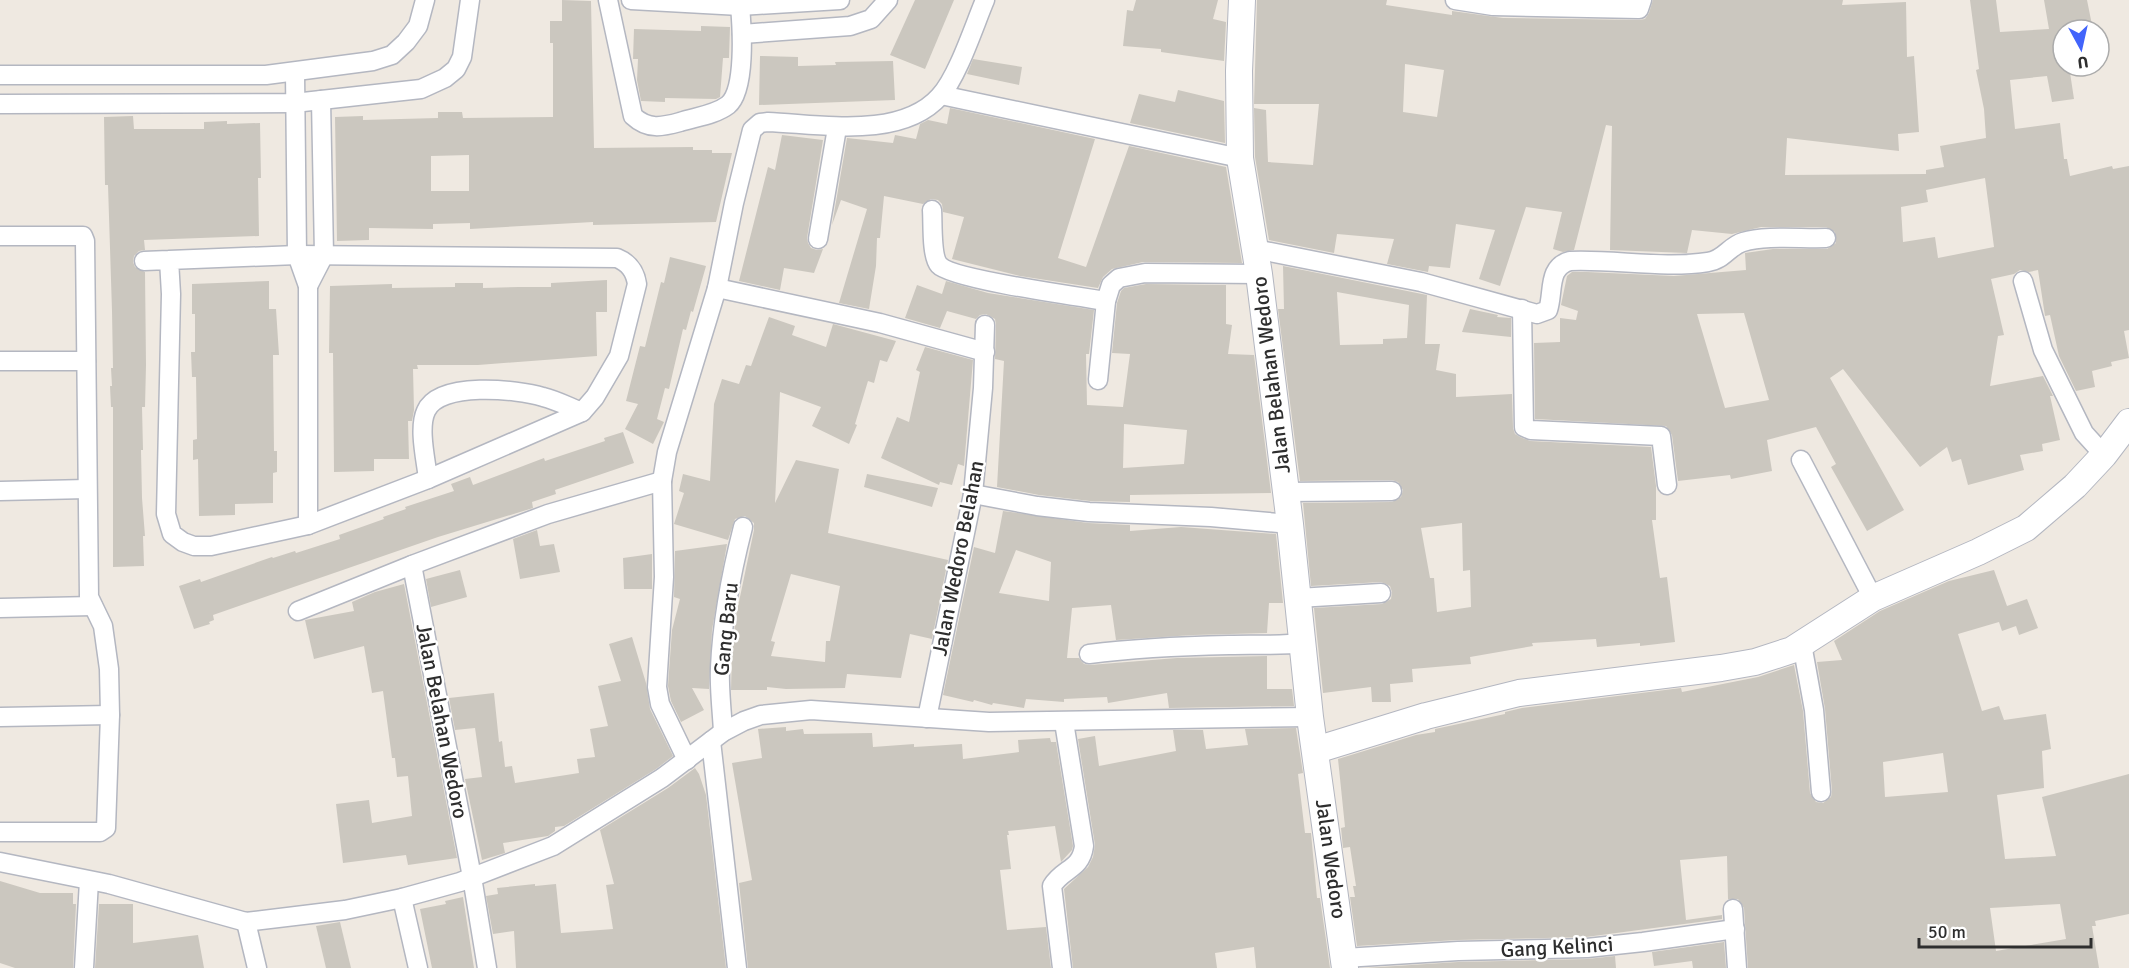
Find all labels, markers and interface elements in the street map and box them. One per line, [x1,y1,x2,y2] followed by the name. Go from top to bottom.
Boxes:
[2051,18,2111,78] north arrow
[2076,51,2090,73] text: U
[1246,275,1296,475] street label: Jalan Belahan Wedoro
[926,458,990,658] street label: Jalan Wedoro Belahan
[708,581,744,677] street label: Gang Baru
[410,621,474,821] street label: Jalan Belahan Wedoro
[1310,798,1352,920] street label: Jalan Wedoro
[1919,911,2092,949] scale bar
[1928,921,1966,943] text: 50 m
[1500,931,1614,963] street label: Gang Kelinci

